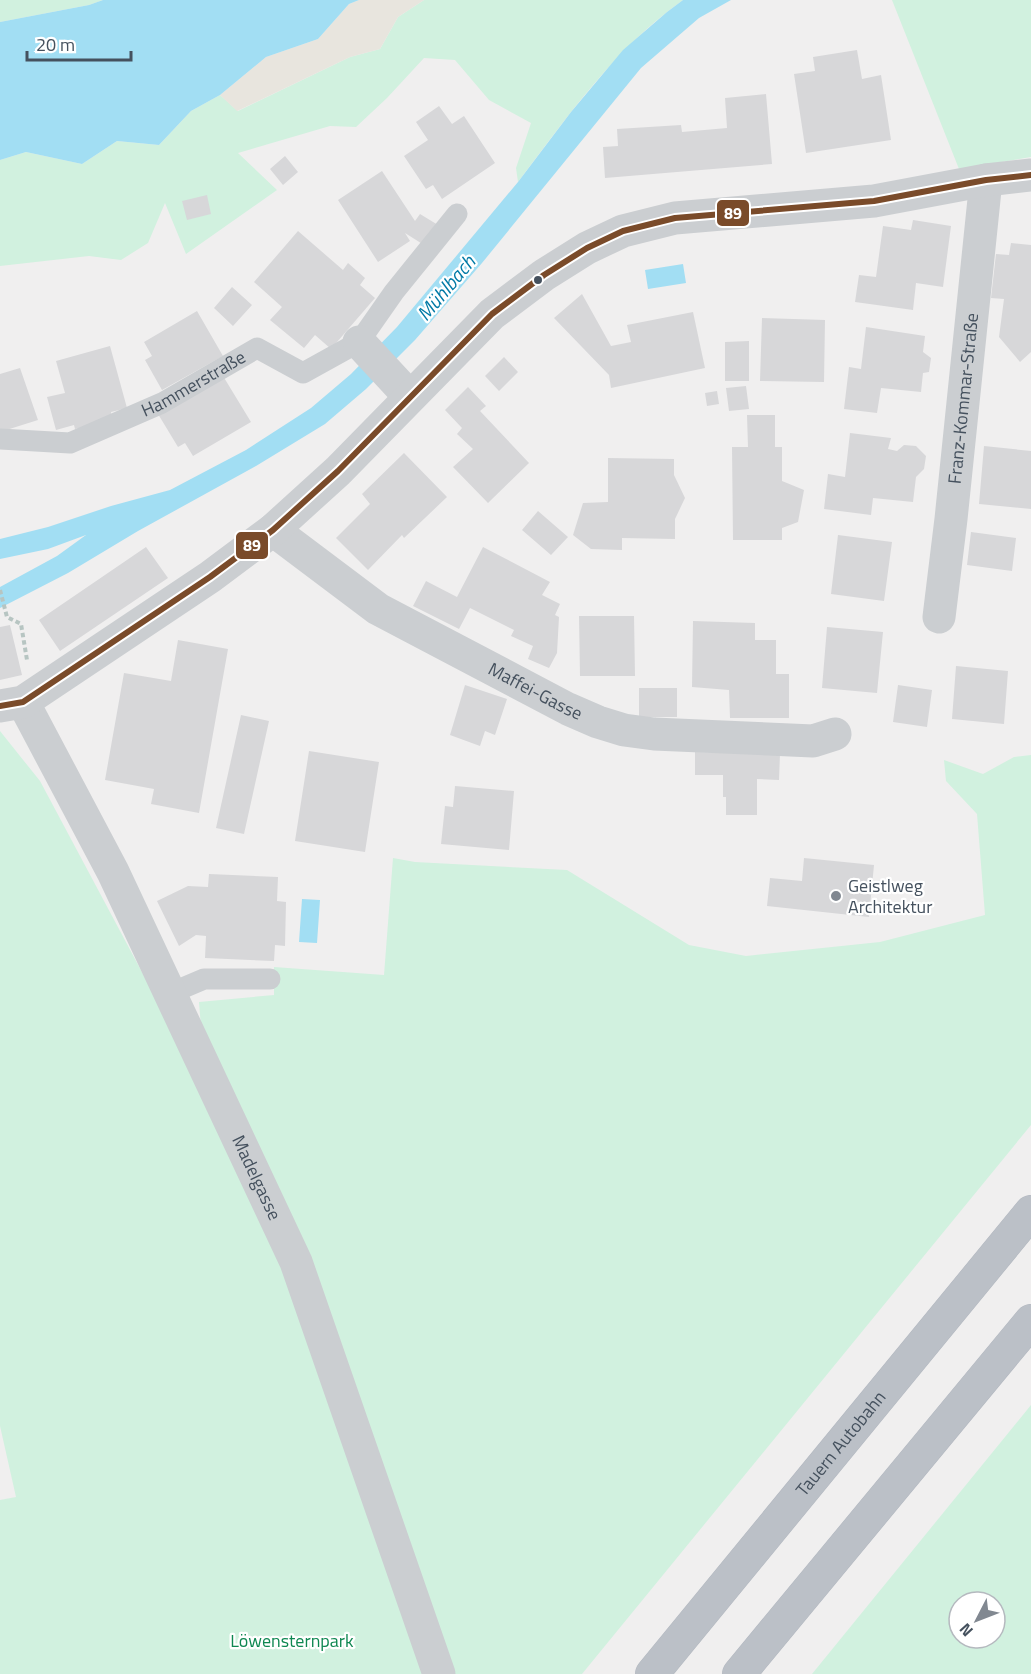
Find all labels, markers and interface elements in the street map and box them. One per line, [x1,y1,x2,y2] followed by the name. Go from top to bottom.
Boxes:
[27,24,130,62] scale bar
[36,31,75,58] text: 20 m
[716,199,750,227] line badge: 89
[724,201,742,225] text: 89
[409,247,483,327] water label: Mühlbach
[532,274,544,286] unlabelled marker
[941,312,985,485] street label: Franz-Kommar-Straße
[137,343,250,423] street label: Hammerstraße
[235,531,269,560] line badge: 89
[243,533,261,557] text: 89
[484,655,587,727] street label: Maffei-Gasse
[848,872,932,920] place label: Geistlweg Architektur
[829,889,843,903] marker: Geistlweg Architektur
[225,1130,288,1224] street label: Madelgasse
[789,1385,892,1502] street label: Tauern Autobahn
[947,1590,1007,1650] north arrow
[953,1618,978,1642] text: N
[230,1627,354,1654] park label: Löwensternpark

